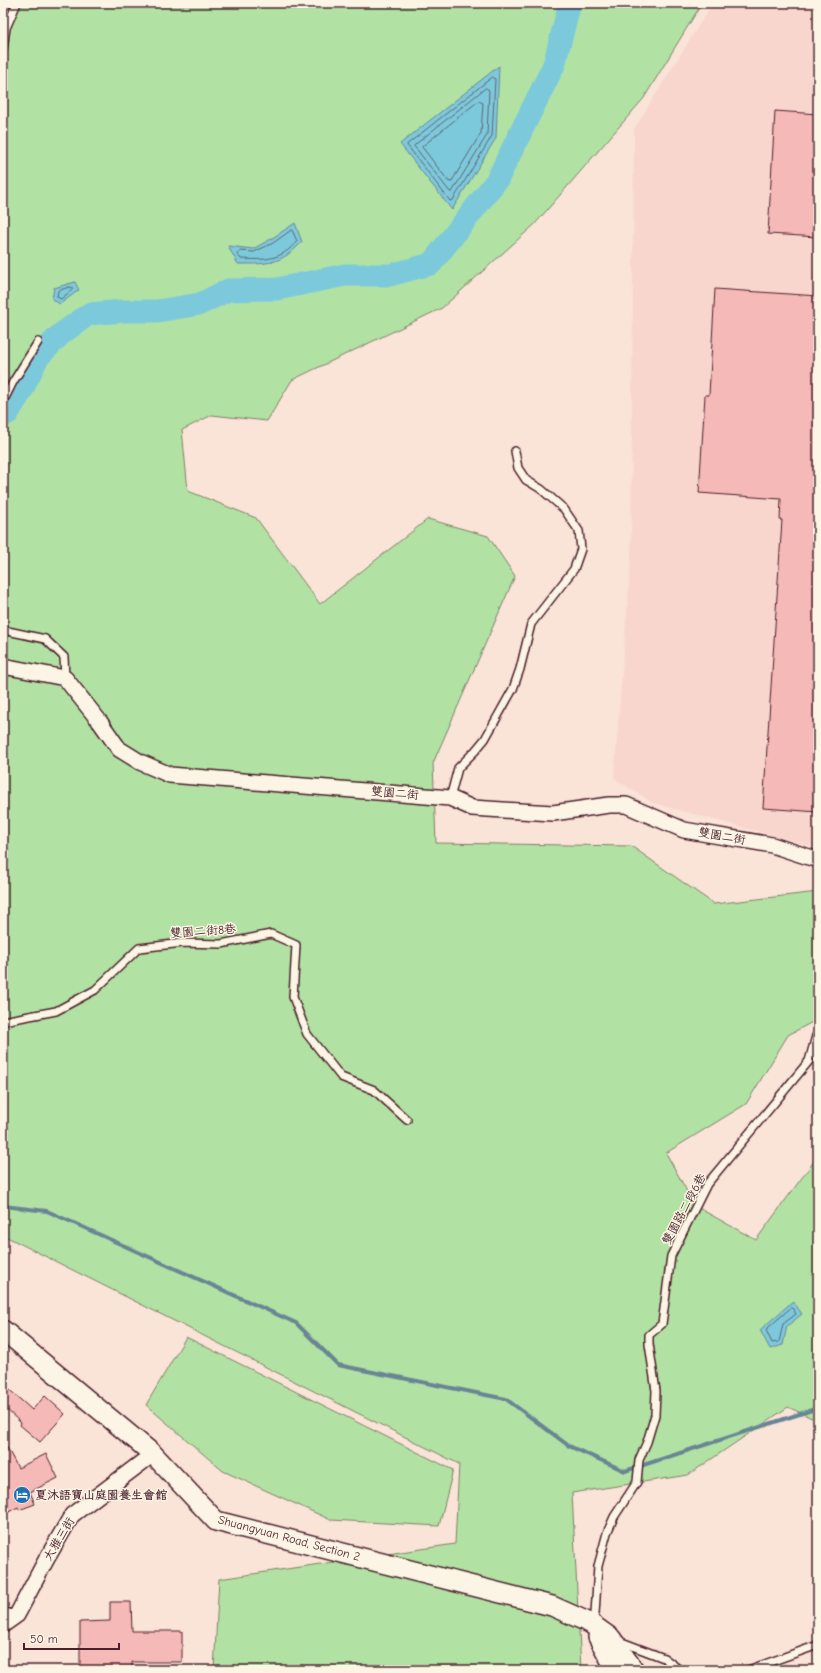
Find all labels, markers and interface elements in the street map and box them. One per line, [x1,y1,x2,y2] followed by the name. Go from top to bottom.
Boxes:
[370,784,420,802] street label: 雙園二街
[697,825,747,847] street label: 雙園二街
[169,922,237,940] street label: 雙園二街8巷
[659,1171,709,1247] street label: 雙園路二段6巷
[12,1485,32,1505] hotel icon: 夏沐語寶山庭園養生會館
[35,1488,168,1502] place label: 夏沐語寶山庭園養生會館
[216,1512,362,1564] street label: Shuangyuan Road, Section 2
[41,1515,77,1563] street label: 大雅三街
[24,1625,119,1651] scale bar
[30,1632,58,1646] text: 50 m

